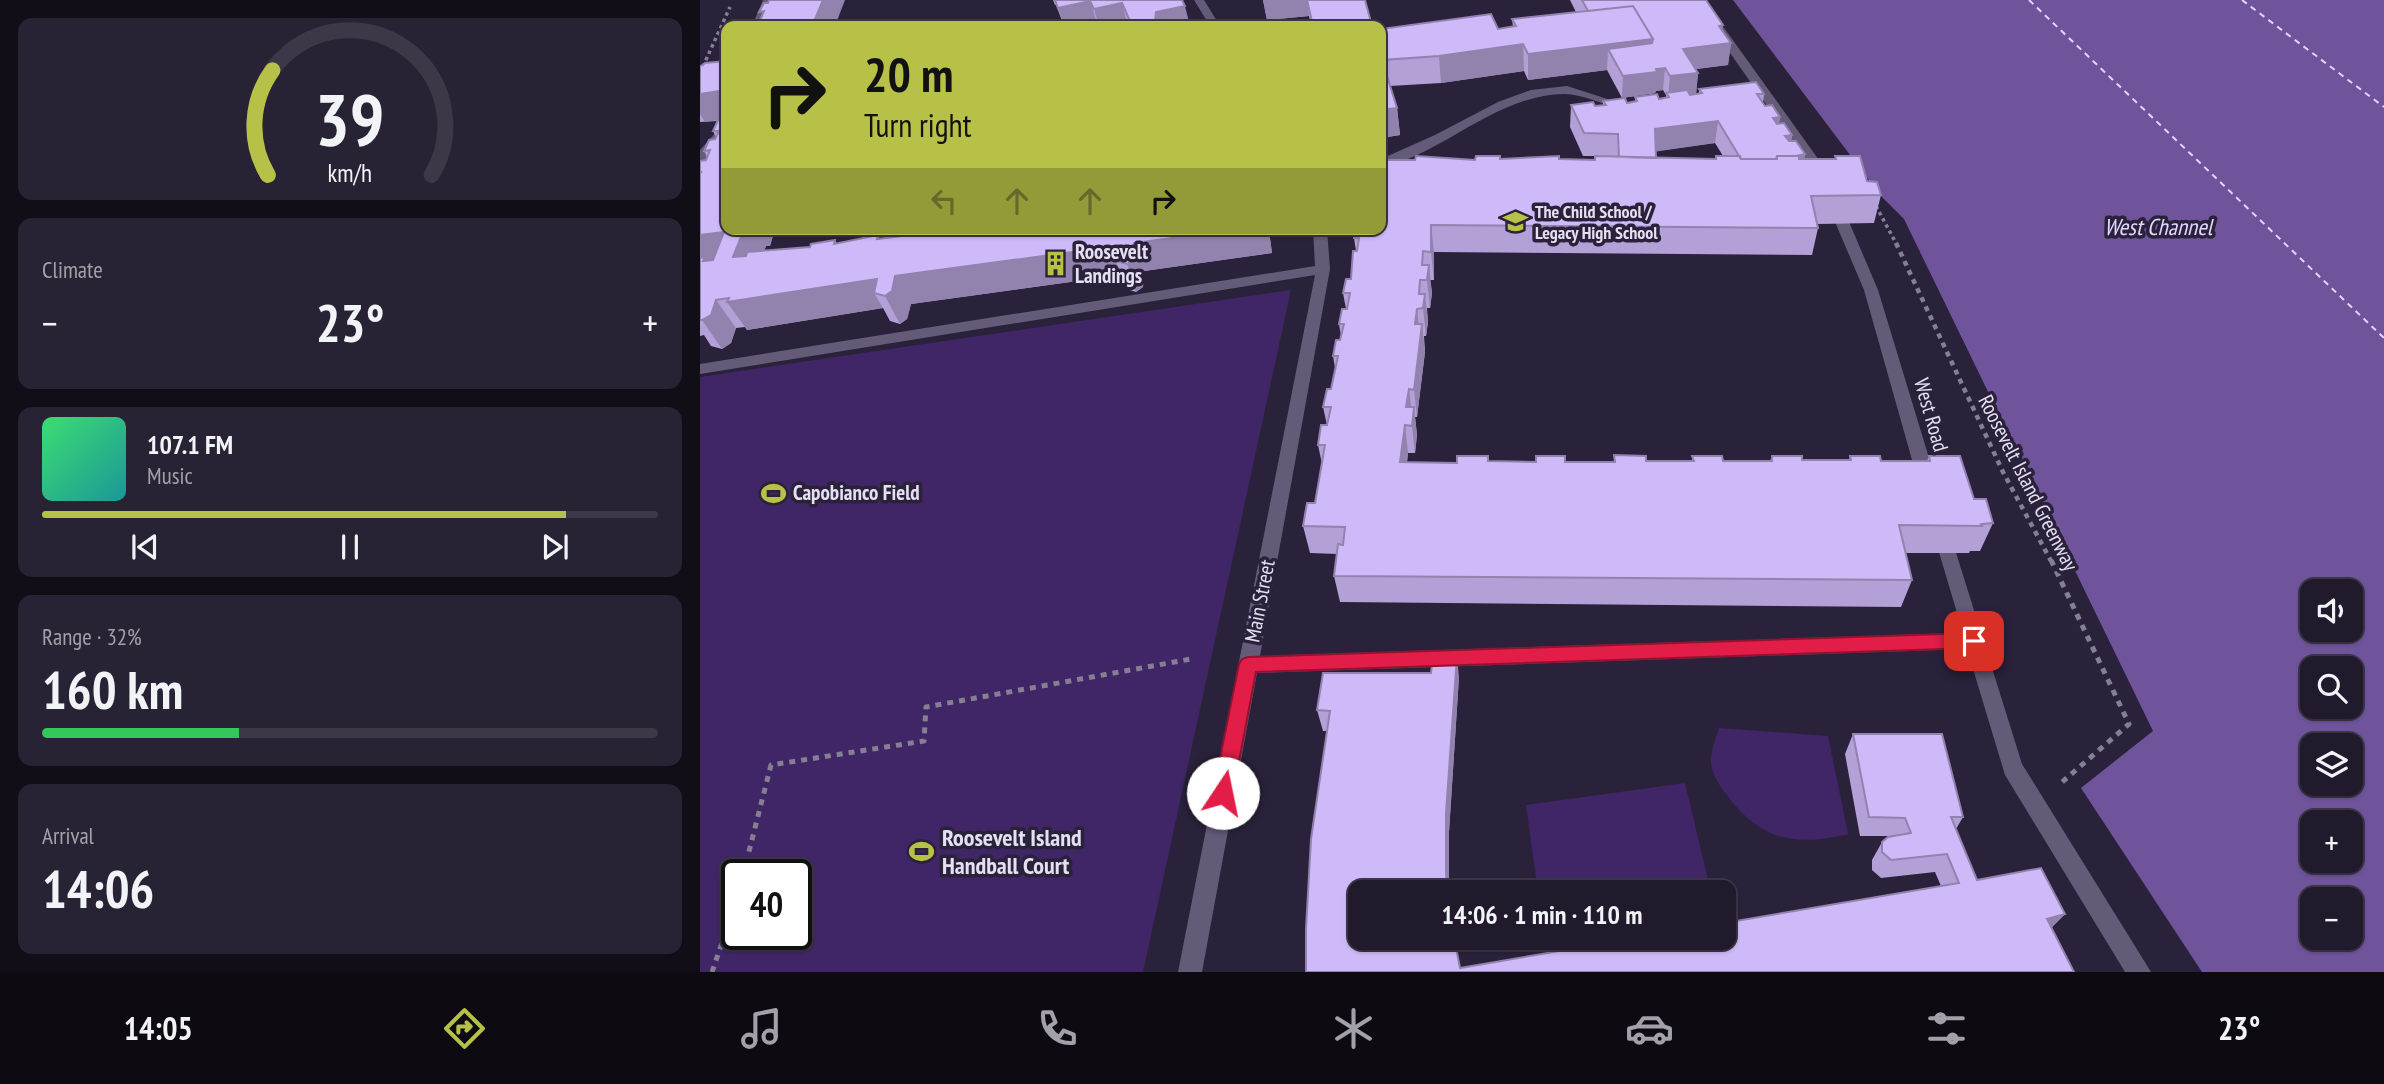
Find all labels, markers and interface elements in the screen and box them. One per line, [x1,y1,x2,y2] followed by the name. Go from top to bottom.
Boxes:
[864,42,953,106] text: 20 m
[749,49,840,140] icon: right
[315,71,385,165] text: 39
[864,104,972,146] text: Turn right
[328,157,372,189] text: km/h
[925,182,963,220] icon: left
[998,182,1036,220] icon: ahead
[1071,182,1109,220] icon: ahead
[1144,182,1182,220] icon: right
[1535,200,1658,244] place label: The Child School / Legacy High School
[1501,208,1529,236] school or university icon: The Child School / Legacy High School
[2104,212,2215,241] water label: West Channel
[1075,238,1148,289] place label: Roosevelt Landings
[1041,250,1069,278] building icon: Roosevelt Landings
[42,255,103,284] text: Climate
[316,289,384,356] text: 23°
[42,298,58,347] text: −
[642,298,658,347] text: +
[1908,375,1955,455] street label: West Road
[1972,390,2085,575] street label: Roosevelt Island Greenway
[147,428,233,461] text: 107.1 FM
[147,461,193,490] text: Music
[759,479,787,507] sports icon: Capobianco Field
[793,479,920,506] place label: Capobianco Field
[126,528,164,566] icon: previous
[331,528,369,566] icon: pause
[536,528,574,566] icon: next
[1238,557,1281,644] street label: Main Street
[2300,579,2363,950] map controls
[2300,579,2363,642] button: sound
[1944,611,2004,671] pin
[42,622,142,651] text: Range · 32%
[1955,622,1993,660] icon: arrive
[42,656,183,723] text: 160 km
[2300,656,2363,719] button: search
[2300,733,2363,796] button: layers
[1186,756,1260,830] position arrow
[2300,810,2363,873] button: +
[42,821,94,850] text: Arrival
[942,822,1082,881] place label: Roosevelt Island Handball Court
[908,838,936,866] sports icon: Roosevelt Island Handball Court
[42,855,154,922] text: 14:06
[721,859,812,950] speed limit sign: 40
[2300,887,2363,950] button: −
[1442,898,1642,931] text: 14:06 · 1 min · 110 m
[440,1004,489,1053] icon: directions
[737,1004,786,1053] icon: music
[1033,1004,1082,1053] icon: phone
[1329,1004,1378,1053] icon: climate
[1625,1004,1674,1053] icon: car
[1922,1004,1971,1053] icon: filters
[124,1007,193,1049] text: 14:05
[2218,1007,2260,1049] text: 23°

